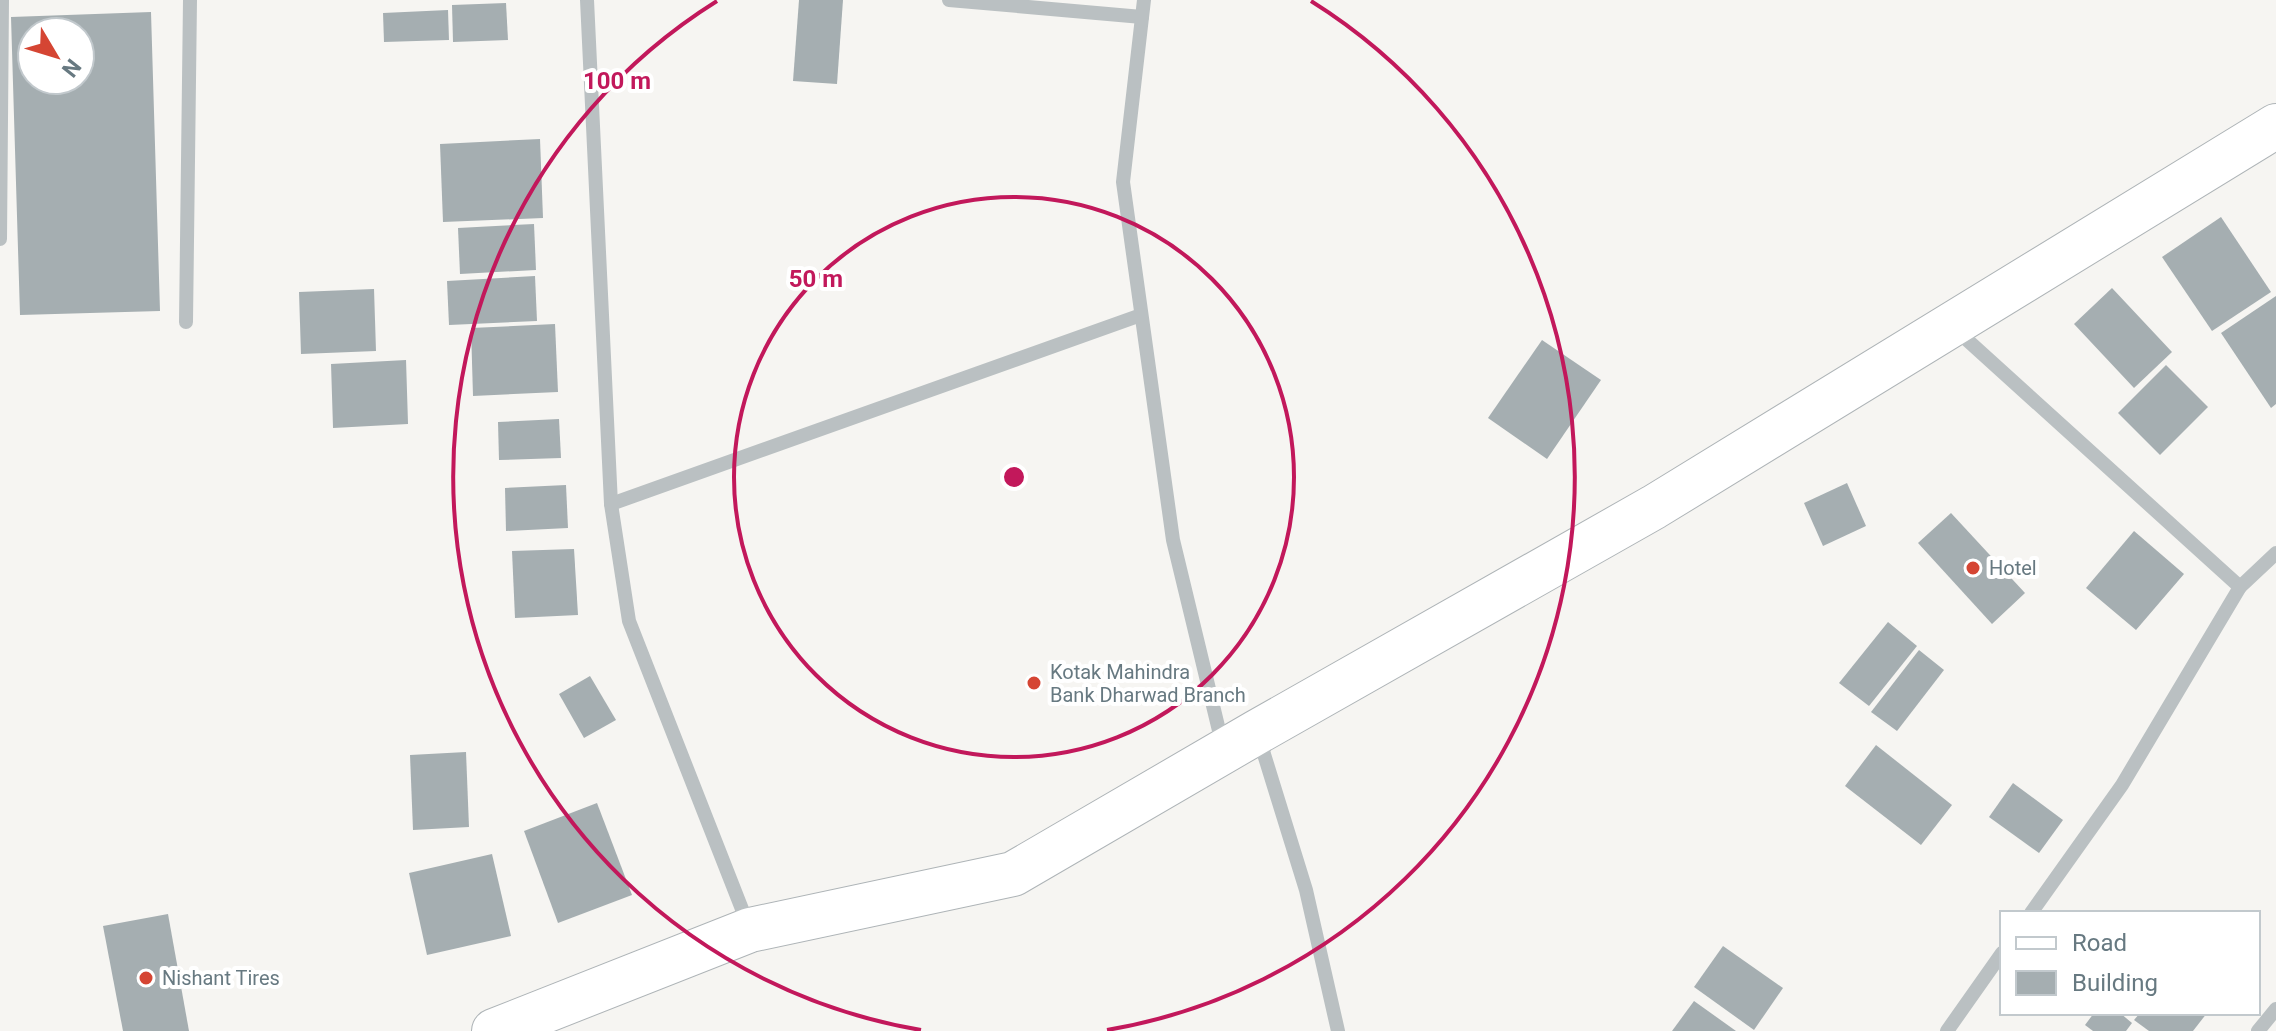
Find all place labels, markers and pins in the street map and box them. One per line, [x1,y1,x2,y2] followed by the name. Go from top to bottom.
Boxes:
[1000,463,1028,491] centre of rings
[1989,556,2037,580] place label: Hotel
[1964,559,1982,577] marker: Hotel
[1050,660,1246,707] place label: Kotak Mahindra Bank Dharwad Branch
[1025,674,1043,692] marker: Kotak Mahindra Bank Dharwad Branch
[162,966,280,990] place label: Nishant Tires
[137,969,155,987] marker: Nishant Tires

